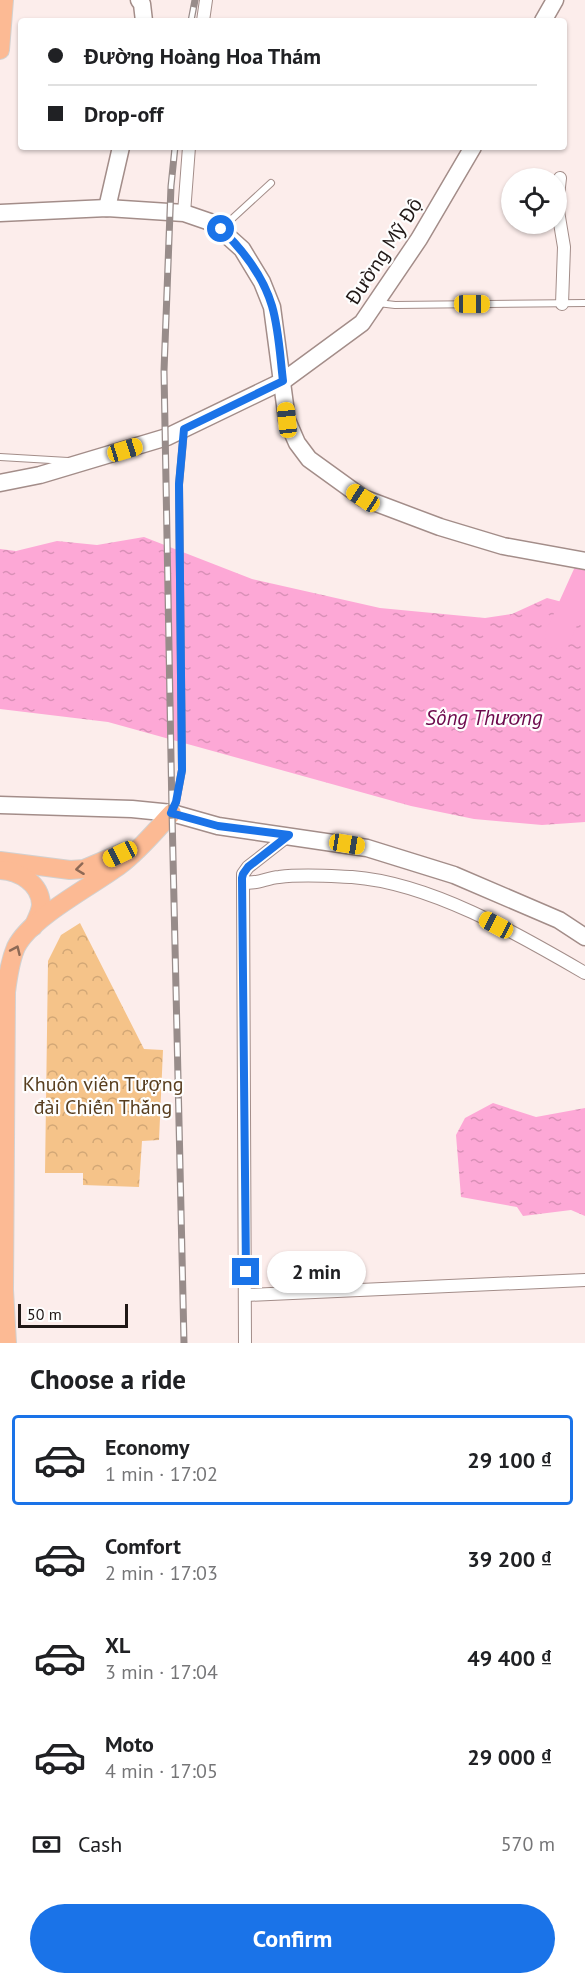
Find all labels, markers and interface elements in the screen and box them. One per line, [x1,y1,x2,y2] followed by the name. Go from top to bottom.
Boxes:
[84,42,321,70] text: Đường Hoàng Hoa Thám
[84,100,163,128] text: Drop-off
[501,168,567,234] map controls
[501,168,567,234] button: locate
[339,193,428,310] street label: Đường Mỹ Độ
[207,215,234,242] route start
[454,295,490,313] car
[276,401,298,439] car
[105,436,145,464] car
[343,481,383,515] car
[425,704,543,731] water label: Sông Thương
[328,832,366,856] car
[100,838,140,870] car
[75,862,84,874] one-way arrow
[476,909,516,941] car
[9,946,21,957] one-way arrow
[23,1071,183,1120] park label: Khuôn viên Tượng đài Chiến Thắng
[267,1251,366,1293] callout: 2 min
[232,1258,259,1285] route end
[292,1259,341,1285] text: 2 min
[18,1301,128,1328] scale bar
[27,1304,62,1324] text: 50 m
[30,1362,186,1396] text: Choose a ride
[33,1433,87,1487] icon: car
[105,1433,189,1461] text: Economy
[467,1446,552,1474] text: 29 100 ₫
[105,1461,218,1487] text: 1 min · 17:02
[33,1532,87,1586] icon: car
[105,1532,181,1560] text: Comfort
[467,1545,552,1573] text: 39 200 ₫
[105,1560,218,1586] text: 2 min · 17:03
[33,1631,87,1685] icon: car
[105,1631,130,1659] text: XL
[467,1644,552,1672] text: 49 400 ₫
[105,1659,218,1685] text: 3 min · 17:04
[33,1730,87,1784] icon: car
[105,1730,154,1758] text: Moto
[467,1743,552,1771] text: 29 000 ₫
[105,1758,218,1784] text: 4 min · 17:05
[30,1828,63,1861] icon: cash
[78,1830,122,1858] text: Cash
[501,1831,555,1857] text: 570 m
[30,1904,555,1973] button: Confirm

